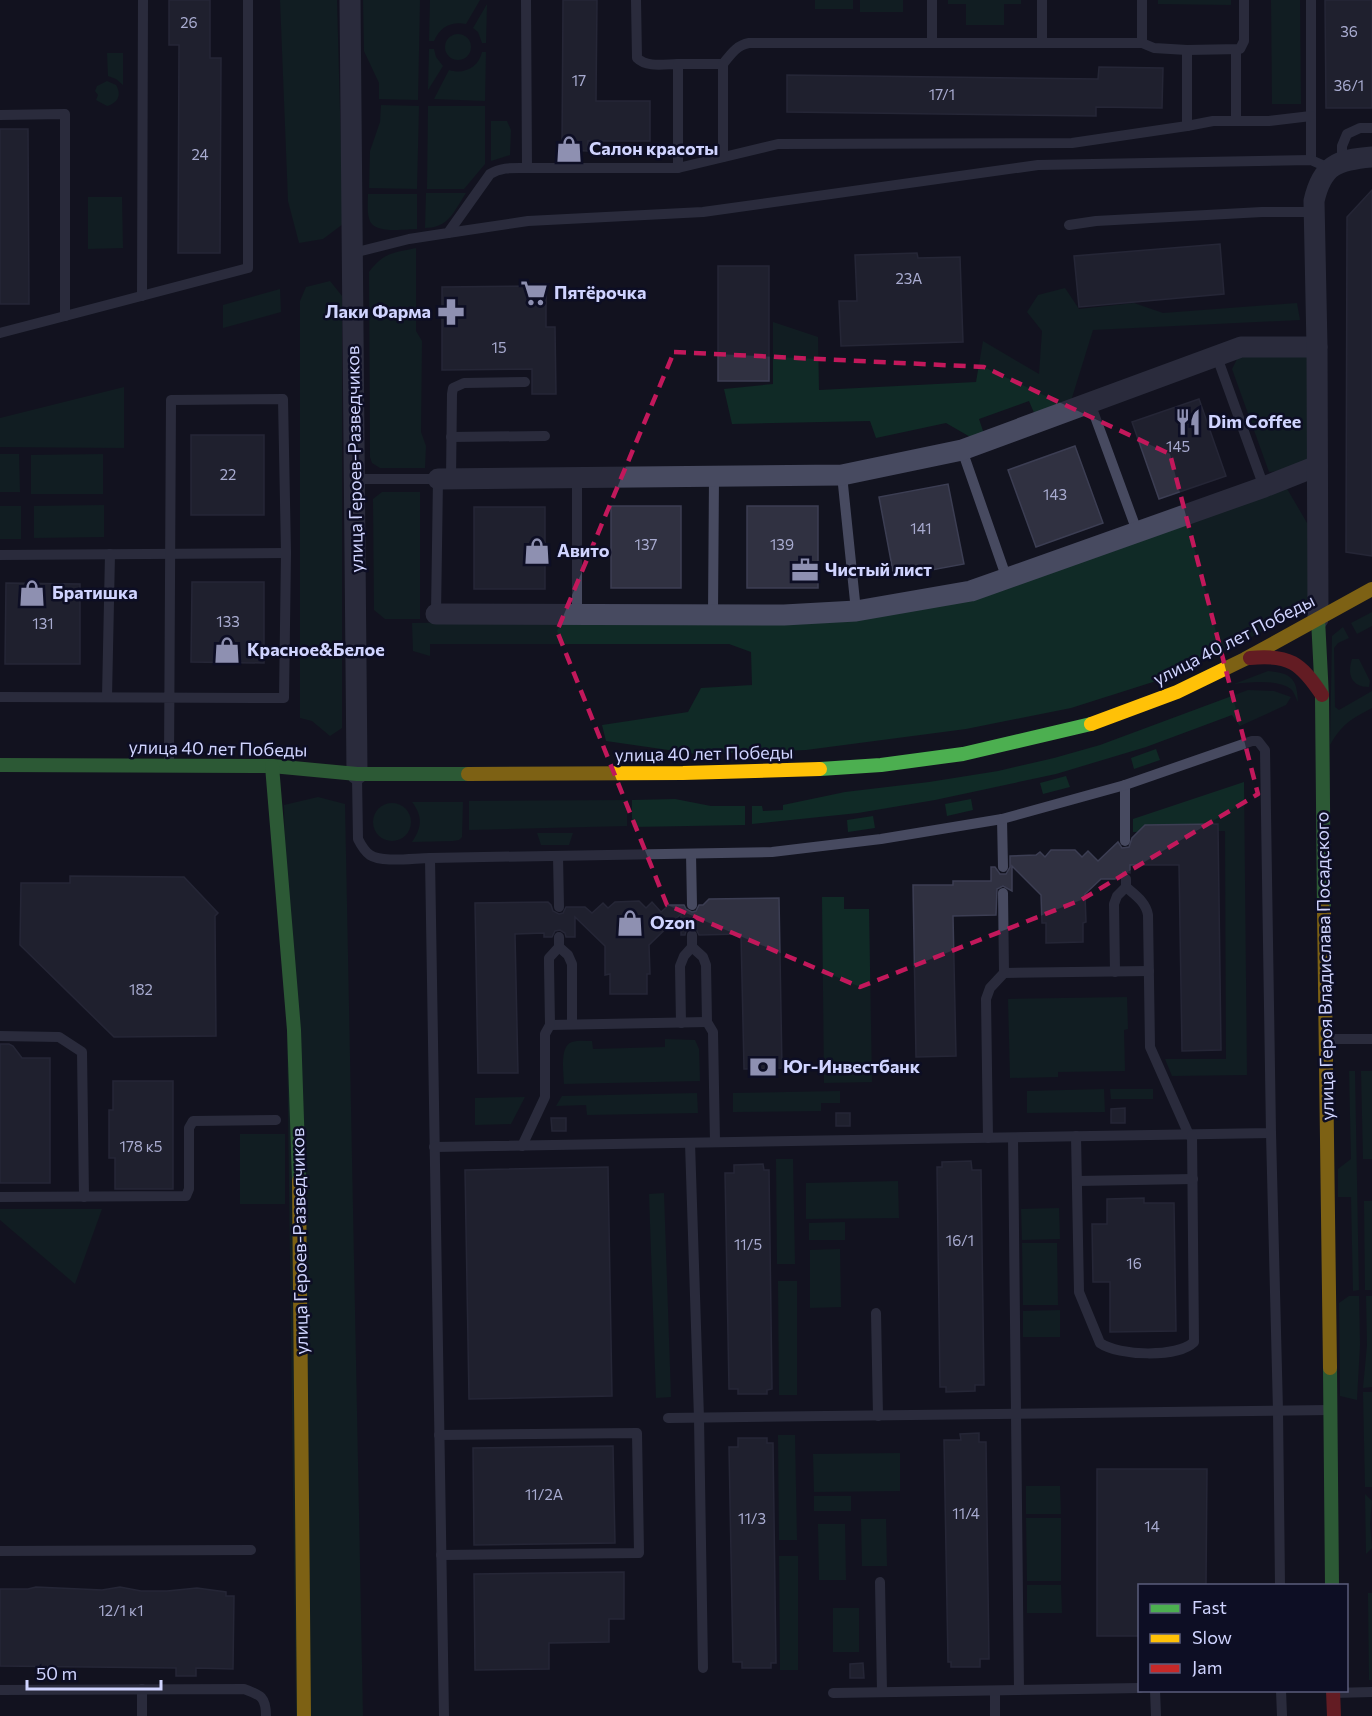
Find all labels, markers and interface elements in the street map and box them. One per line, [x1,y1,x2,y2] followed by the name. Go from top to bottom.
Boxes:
[180,13,198,31] house number: 26
[1340,22,1358,40] house number: 36
[572,71,586,89] house number: 17
[1334,76,1364,94] house number: 36/1
[929,85,955,103] house number: 17/1
[554,134,584,164] shop icon: Салон красоты
[589,137,718,159] place label: Салон красоты
[191,145,209,163] house number: 24
[896,269,922,287] house number: 23А
[519,278,549,308] supermarket icon: Пятёрочка
[554,281,646,303] place label: Пятёрочка
[436,297,466,327] pharmacy icon: Лаки Фарма
[325,300,431,322] place label: Лаки Фарма
[491,338,507,356] house number: 15
[341,345,367,573] street label: улица Героев-Разведчиков
[1173,407,1203,437] restaurant icon: Dim Coffee
[1208,410,1301,432] place label: Dim Coffee
[1166,437,1190,455] house number: 145
[220,465,236,483] house number: 22
[1043,485,1067,503] house number: 143
[910,519,932,537] house number: 141
[635,535,657,553] house number: 137
[770,535,794,553] house number: 139
[522,536,552,566] shop icon: Авито
[557,539,610,561] place label: Авито
[790,555,820,585] office icon: Чистый лист
[825,558,932,580] place label: Чистый лист
[17,578,47,608] shop icon: Братишка
[52,581,138,603] place label: Братишка
[1149,589,1318,689] street label: улица 40 лет Победы
[216,612,240,630] house number: 133
[32,614,54,632] house number: 131
[212,635,242,665] shop icon: Красное&Белое
[247,638,385,660] place label: Красное&Белое
[129,735,308,761] street label: улица 40 лет Победы
[614,740,793,766] street label: улица 40 лет Победы
[1310,812,1338,1121] street label: улица Героя Владислава Посадского
[615,908,645,938] shop icon: Ozon
[650,911,695,933] place label: Ozon
[129,980,153,998] house number: 182
[748,1052,778,1082] bank icon: Юг-Инвестбанк
[783,1055,921,1077] place label: Юг-Инвестбанк
[286,1127,312,1355] street label: улица Героев-Разведчиков
[120,1137,162,1155] house number: 178 к5
[946,1231,974,1249] house number: 16/1
[734,1235,762,1253] house number: 11/5
[1126,1254,1142,1272] house number: 16
[525,1485,563,1503] house number: 11/2А
[952,1504,980,1522] house number: 11/4
[738,1509,766,1527] house number: 11/3
[1144,1517,1160,1535] house number: 14
[1138,1584,1348,1692] legend
[1192,1596,1227,1618] text: Fast
[98,1601,144,1619] house number: 12/1 к1
[1192,1626,1232,1648] text: Slow
[27,1653,160,1691] scale bar
[1192,1656,1222,1678] text: Jam
[36,1662,77,1684] text: 50 m

